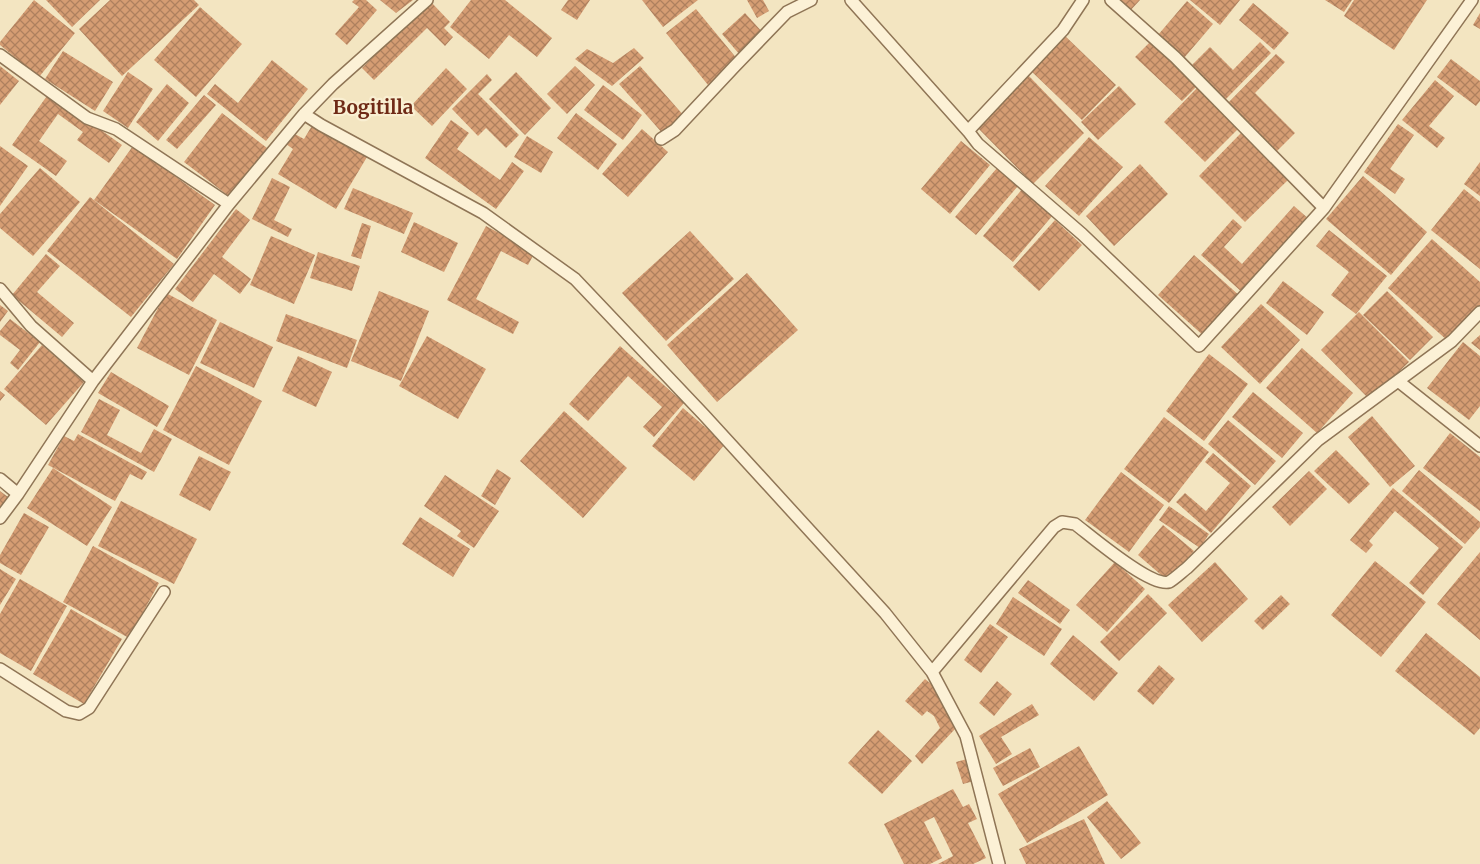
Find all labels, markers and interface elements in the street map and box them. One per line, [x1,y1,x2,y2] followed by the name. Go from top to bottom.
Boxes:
[333,95,414,119] district label: Bogitilla

